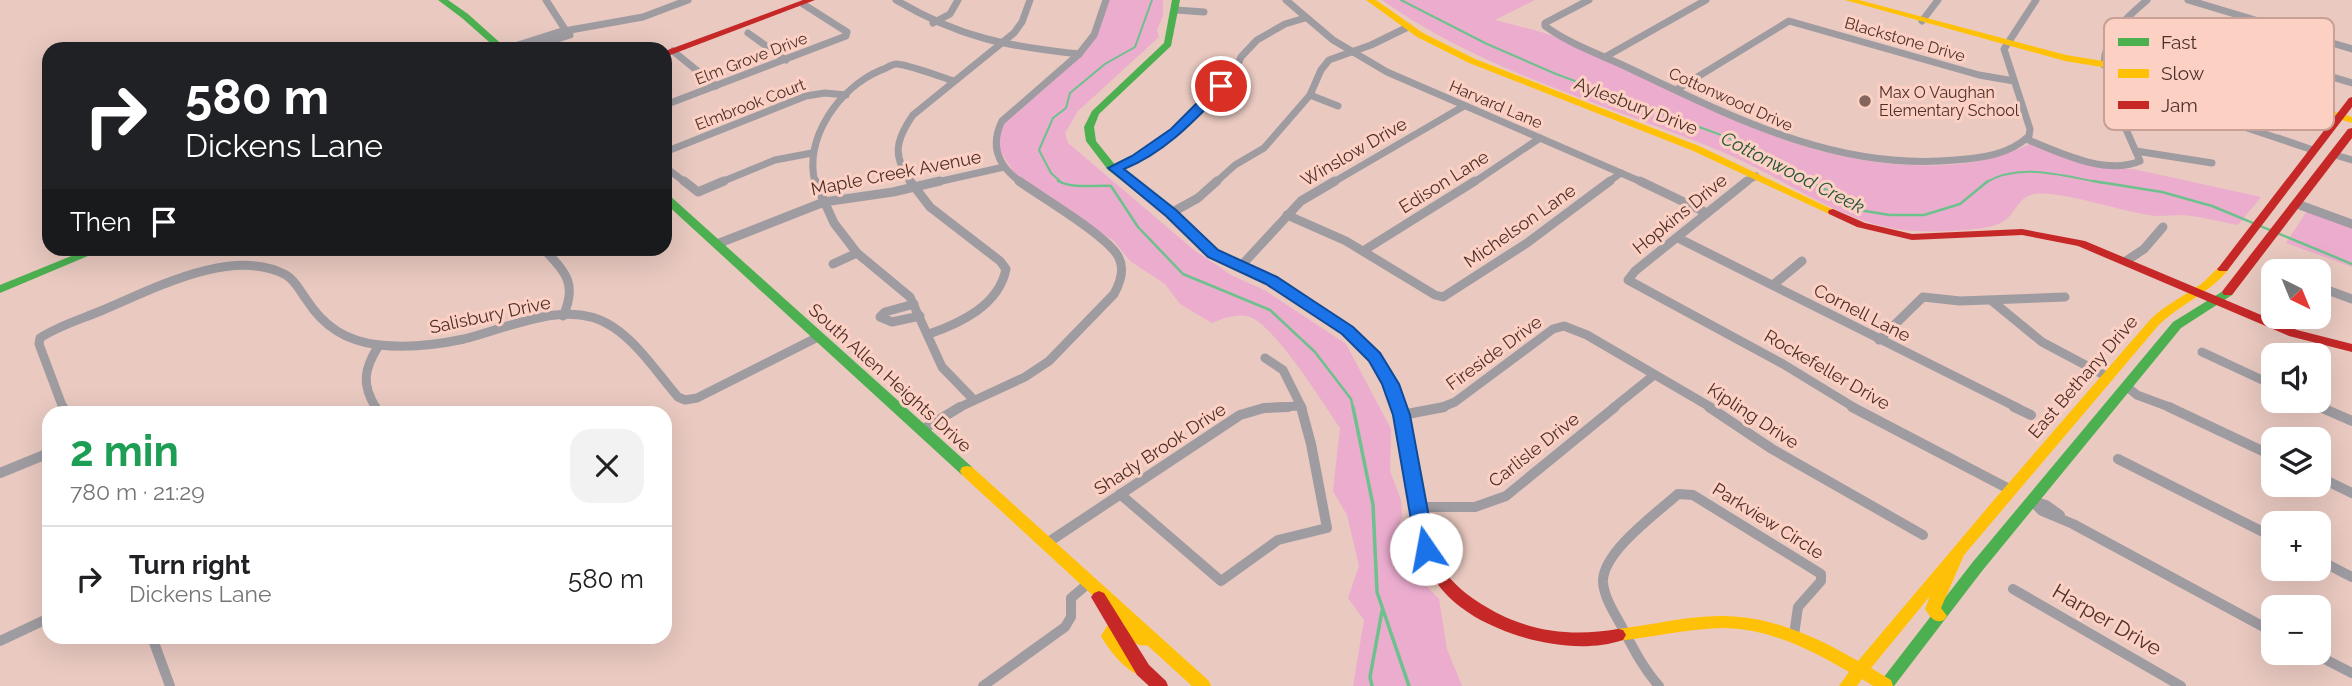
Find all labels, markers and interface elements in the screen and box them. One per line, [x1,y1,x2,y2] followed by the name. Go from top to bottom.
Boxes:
[1842,13,1967,66] street label: Blackstone Drive
[2104,18,2334,130] legend
[692,28,810,89] street label: Elm Grove Drive
[2161,31,2197,53] text: Fast
[1191,56,1251,116] pin
[2161,62,2205,84] text: Slow
[1666,64,1796,135] street label: Cottonwood Drive
[1202,67,1240,105] icon: arrive
[185,68,329,125] text: 580 m
[70,70,161,161] icon: right
[1572,72,1701,139] street label: Aylesbury Drive
[692,74,809,134] street label: Elmbrook Court
[1446,76,1545,133] street label: Harvard Lane
[1879,83,2020,120] place label: Max O Vaughan Elementary School
[1857,93,1873,109] marker: Max O Vaughan Elementary School
[2161,94,2198,116] text: Jam
[1297,113,1411,190] street label: Winslow Drive
[1718,126,1868,218] water label: Cottonwood Creek
[185,127,383,164] text: Dickens Lane
[809,146,983,199] street label: Maple Creek Avenue
[1395,146,1493,217] street label: Edison Lane
[1628,169,1731,258] street label: Hopkins Drive
[1460,179,1580,272] street label: Michelson Lane
[145,203,183,241] icon: arrive
[70,207,131,237] text: Then
[2261,259,2331,329] north arrow
[2261,259,2331,665] map controls
[1810,279,1914,346] street label: Cornell Lane
[427,291,553,338] street label: Salisbury Drive
[805,299,976,457] street label: South Allen Heights Drive
[1442,311,1546,394] street label: Fireside Drive
[2024,311,2142,442] street label: East Bethany Drive
[1761,325,1894,414] street label: Rockefeller Drive
[2261,343,2331,413] button: sound
[1704,378,1803,453] street label: Kipling Drive
[1090,398,1230,499] street label: Shady Brook Drive
[1484,408,1583,491] street label: Carlisle Drive
[70,427,179,476] text: 2 min
[2261,427,2331,497] button: layers
[570,429,644,503] button: close
[70,478,205,505] text: 780 m · 21:29
[1709,478,1828,563] street label: Parkview Circle
[2261,511,2331,581] button: +
[1389,512,1463,586] position arrow
[129,550,250,580] text: Turn right
[70,560,108,598] icon: right
[568,564,644,594] text: 580 m
[2048,578,2166,661] street label: Harper Drive
[129,580,271,607] text: Dickens Lane
[2261,595,2331,665] button: −

